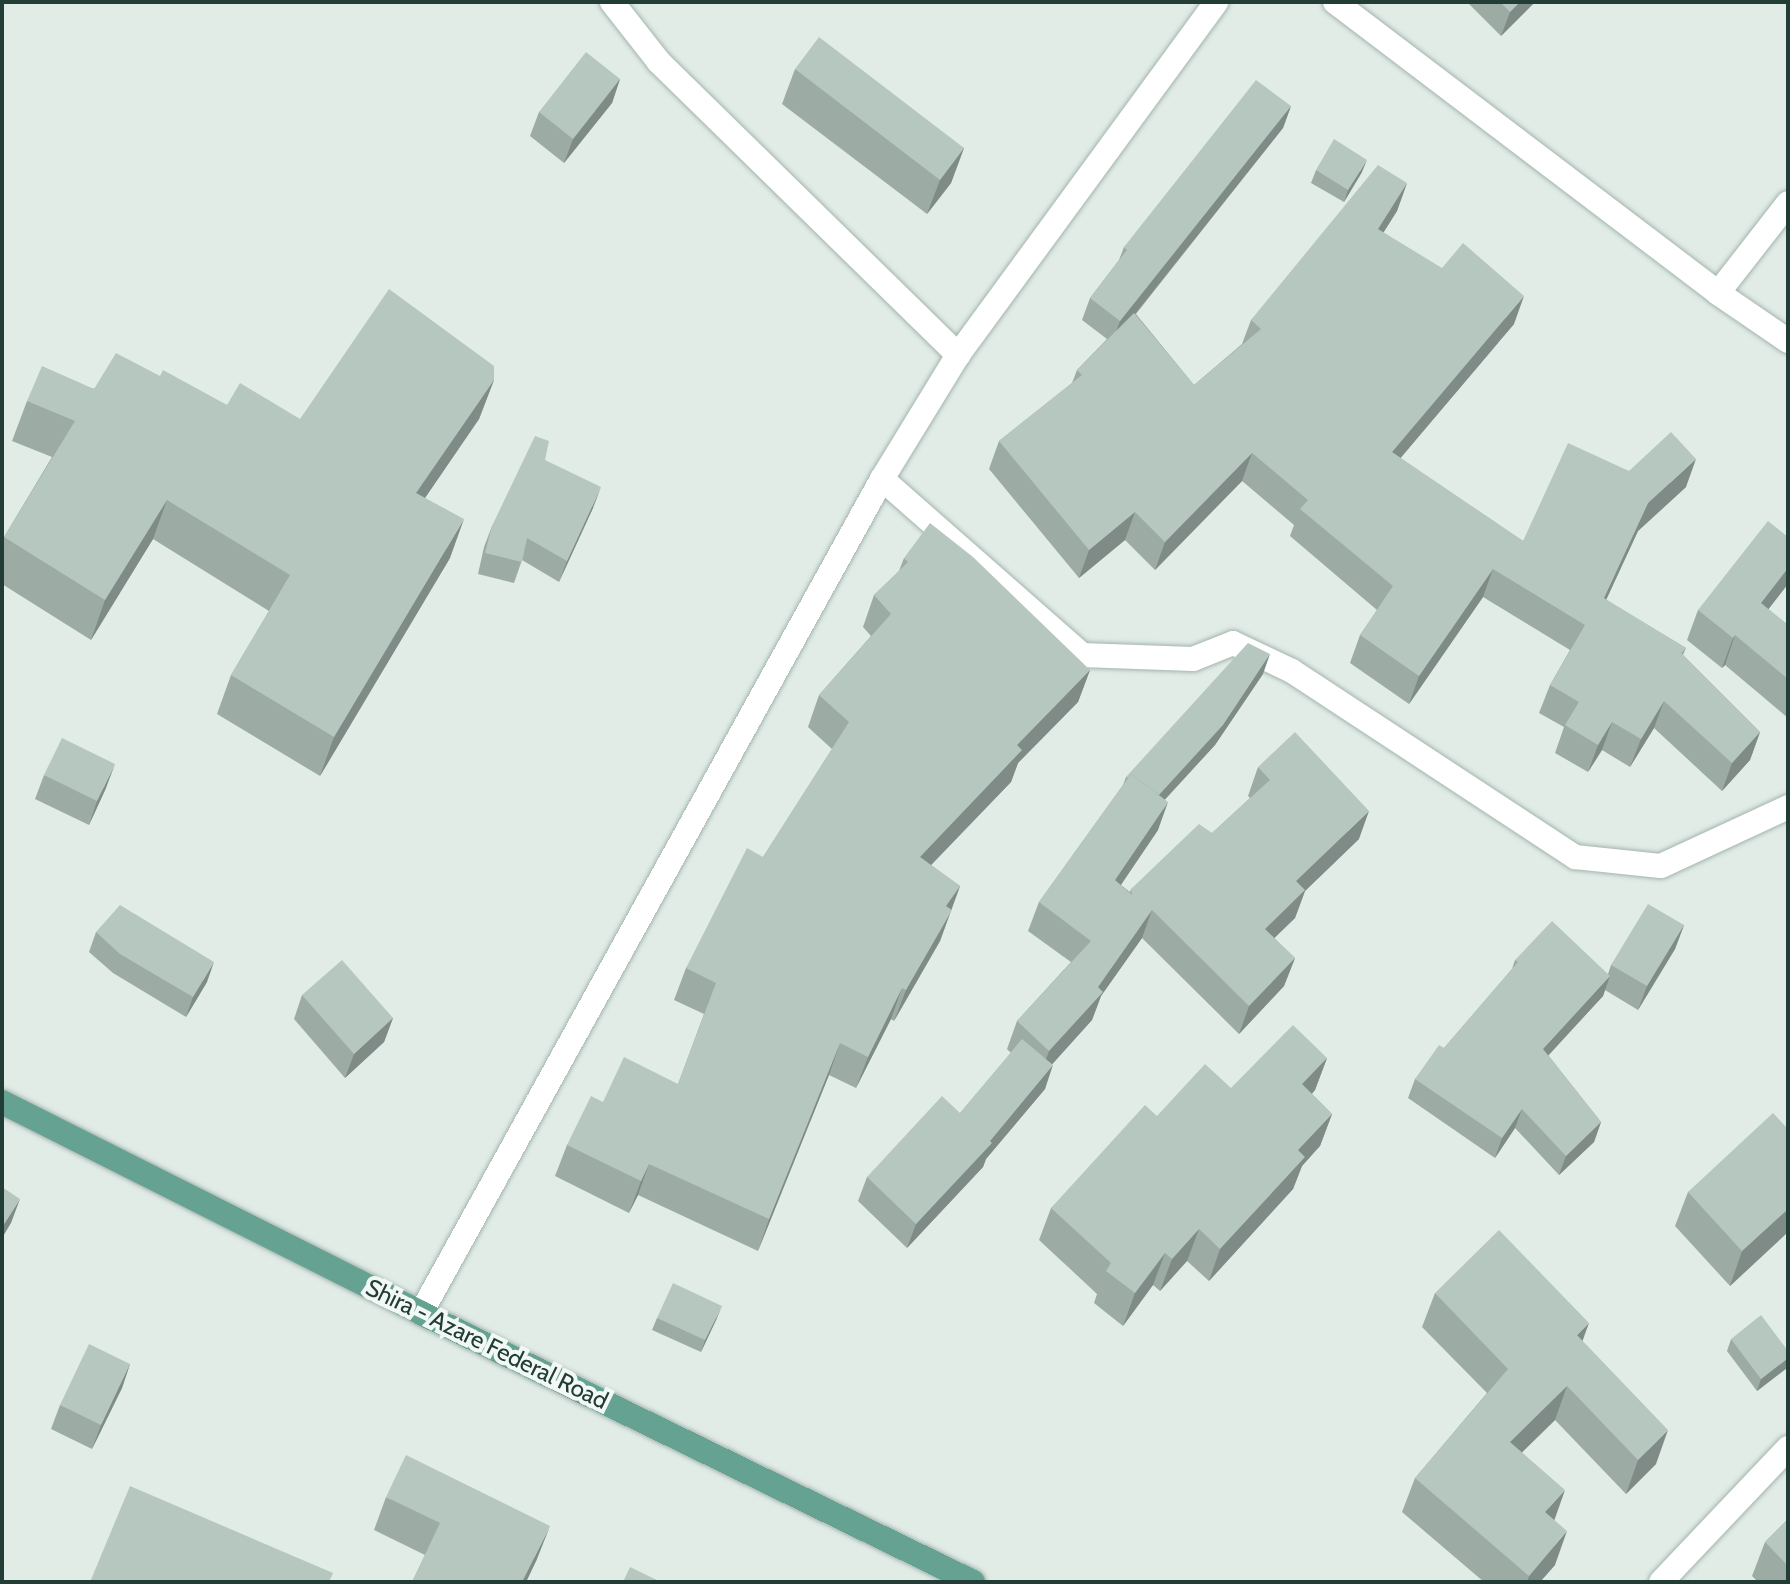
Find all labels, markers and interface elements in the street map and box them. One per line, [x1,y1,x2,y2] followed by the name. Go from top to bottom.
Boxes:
[361,1273,613,1415] street label: Shira - Azare Federal Road

